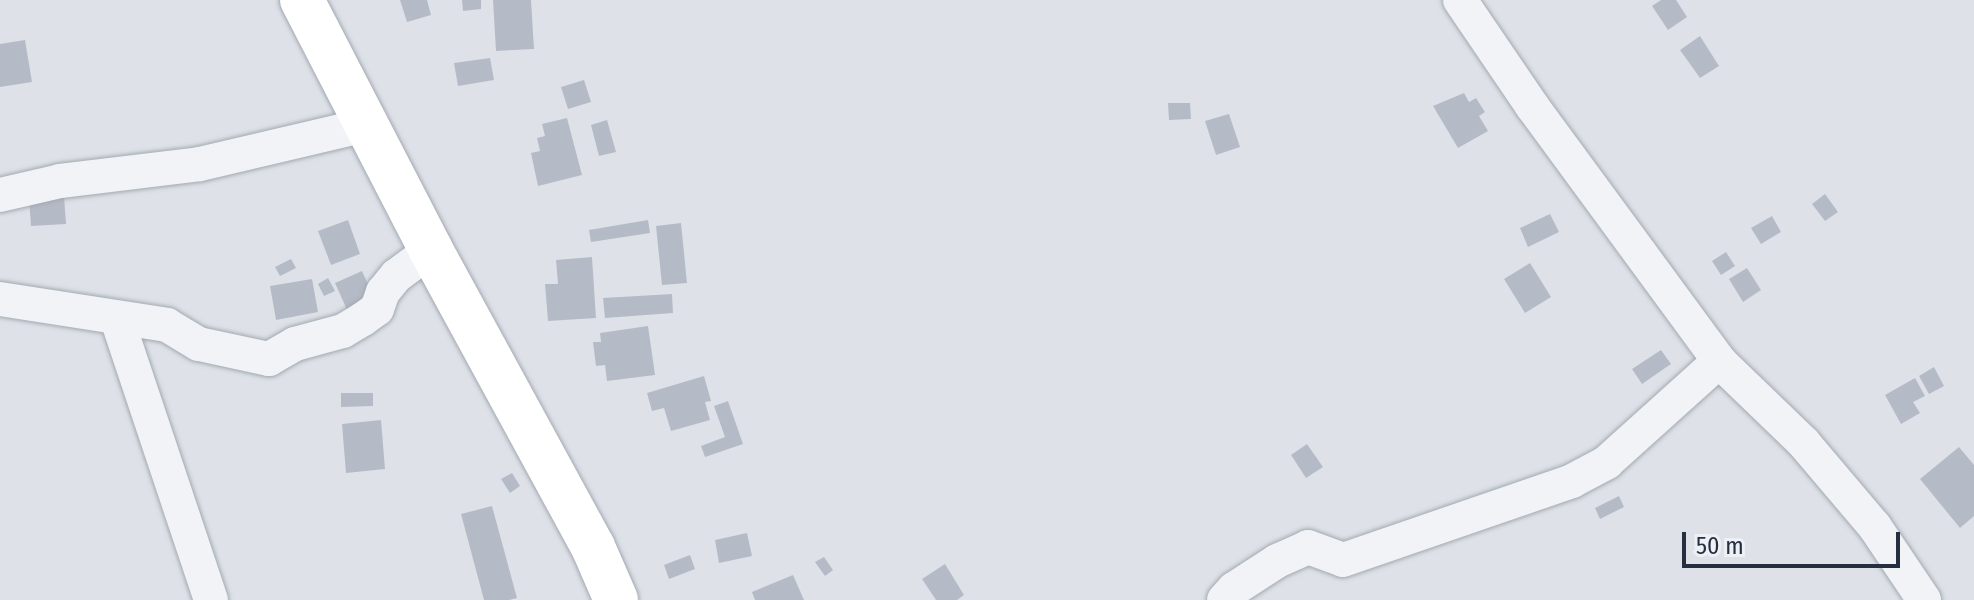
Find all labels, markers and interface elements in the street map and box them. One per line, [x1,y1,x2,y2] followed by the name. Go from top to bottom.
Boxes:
[1686,516,1904,566] scale bar
[1696,532,1744,560] text: 50 m

